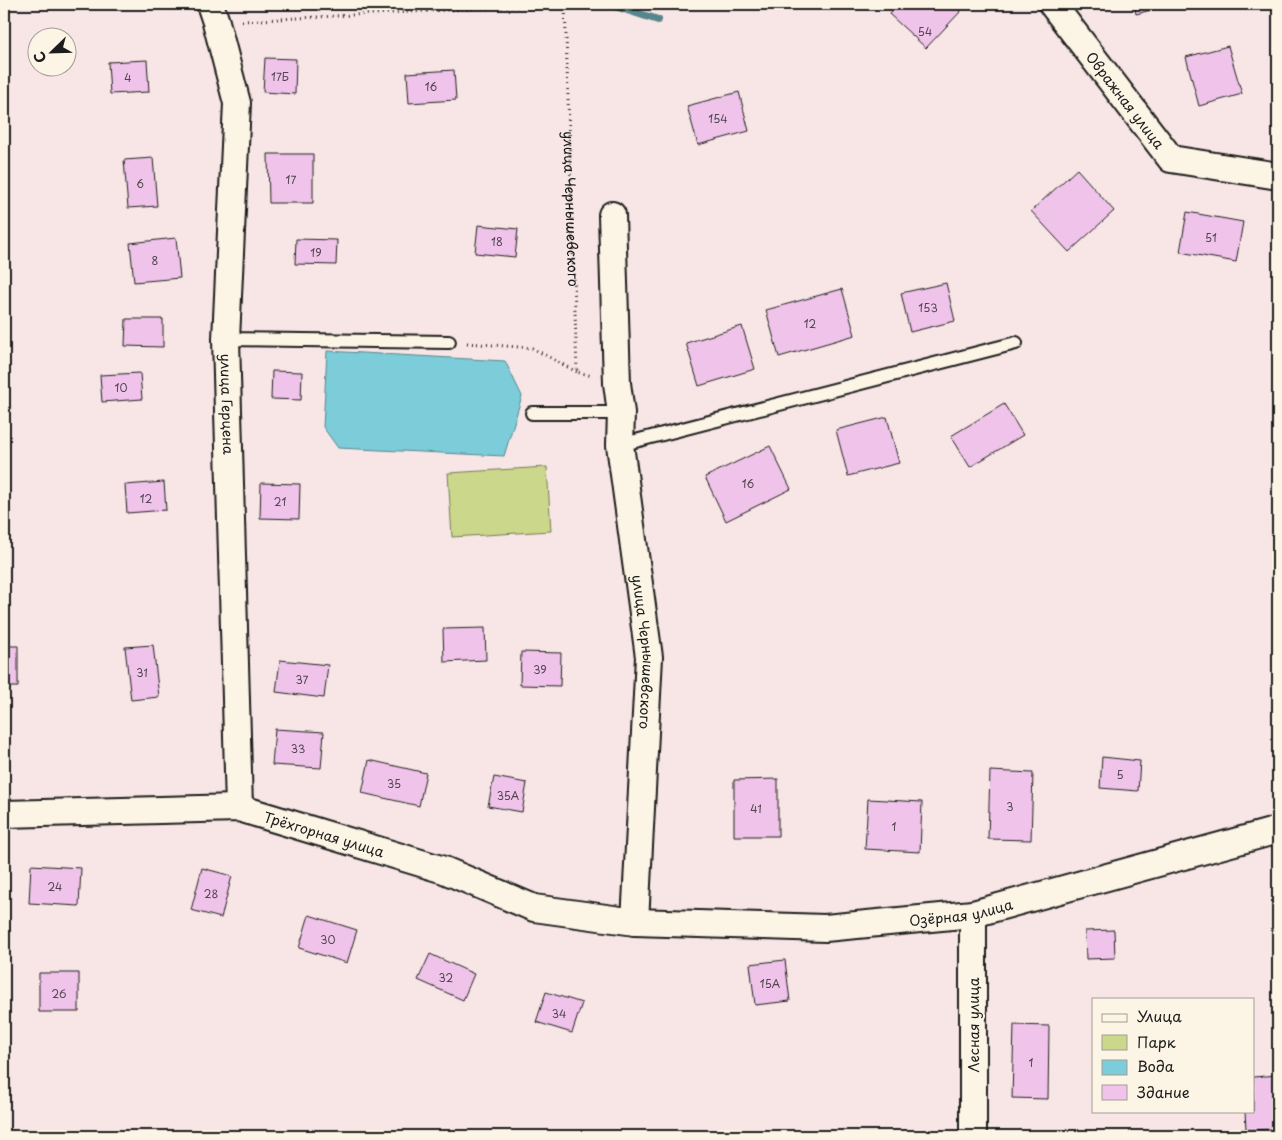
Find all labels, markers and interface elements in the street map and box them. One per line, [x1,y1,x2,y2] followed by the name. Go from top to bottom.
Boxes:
[918,23,932,40] house number: 54
[28,28,78,78] north arrow
[1081,47,1170,153] street label: Овражная улица
[28,48,51,66] text: С
[271,68,289,85] house number: 17Б
[124,69,132,86] house number: 4
[425,78,438,95] house number: 16
[708,110,728,127] house number: 154
[559,131,585,287] street label: улица Чернышевского
[286,171,297,188] house number: 17
[136,175,144,192] house number: 6
[1205,229,1217,246] house number: 51
[491,233,503,250] house number: 18
[310,244,322,261] house number: 19
[152,252,159,269] house number: 8
[918,299,938,316] house number: 153
[804,315,817,332] house number: 12
[216,353,240,455] street label: улица Герцена
[115,379,127,396] house number: 10
[742,475,755,492] house number: 16
[140,490,153,507] house number: 12
[274,493,286,510] house number: 21
[627,573,660,730] street label: улица Чернышевского
[533,661,547,678] house number: 39
[136,664,148,681] house number: 31
[296,671,309,688] house number: 37
[291,740,305,757] house number: 33
[1116,766,1124,783] house number: 5
[387,775,401,792] house number: 35
[497,787,520,804] house number: 35А
[1006,798,1014,815] house number: 3
[750,800,762,817] house number: 41
[261,806,387,862] street label: Трёхгорная улица
[892,818,897,835] house number: 1
[48,878,62,895] house number: 24
[204,885,218,902] house number: 28
[908,893,1015,930] street label: Озёрная улица
[320,931,336,948] house number: 30
[439,969,454,986] house number: 32
[760,975,781,992] house number: 15А
[963,977,984,1073] street label: Лесная улица
[51,985,67,1002] house number: 26
[1092,998,1254,1112] legend
[1137,1004,1182,1027] text: Улица
[552,1005,566,1022] house number: 34
[1137,1030,1176,1053] text: Парк
[1029,1054,1034,1071] house number: 1
[1137,1054,1175,1077] text: Вода
[1137,1080,1190,1103] text: Здание

